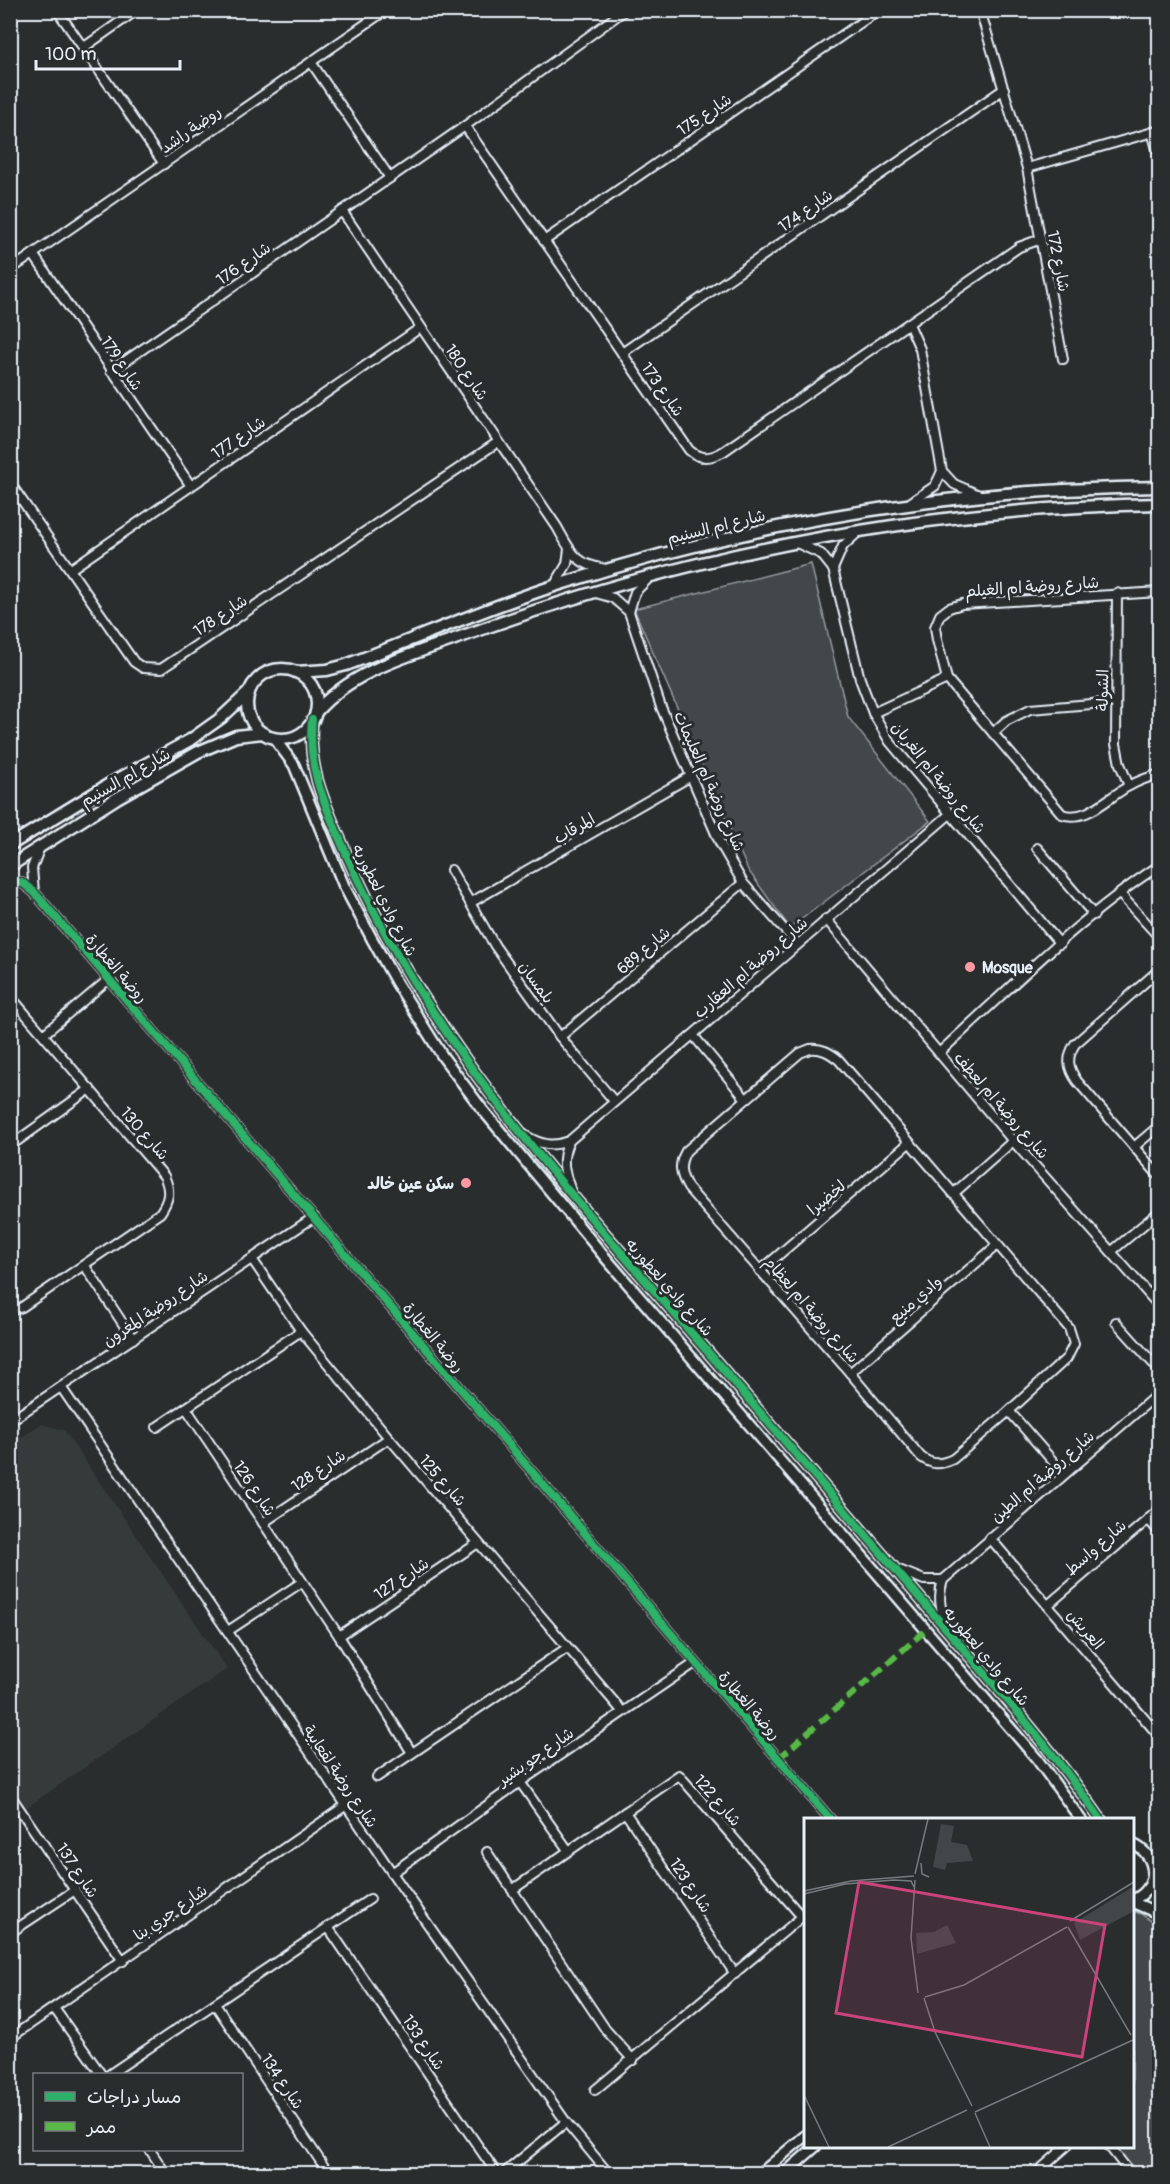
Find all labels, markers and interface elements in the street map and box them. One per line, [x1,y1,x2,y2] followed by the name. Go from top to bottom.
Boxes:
[36,33,180,71] scale bar
[45,43,97,66] text: 100 m
[673,89,736,141] street label: شارع 175
[156,101,225,158] street label: روضة راشد
[774,185,837,238] street label: شارع 174
[1041,229,1074,294] street label: شارع 172
[212,238,275,291] street label: شارع 176
[95,333,147,395] street label: شارع 179
[439,341,492,405] street label: شارع 180
[635,359,688,421] street label: شارع 173
[208,412,270,464] street label: شارع 177
[665,505,768,551] street label: شارع ام السنيم
[964,572,1100,604] street label: شارع روضة ام الغيلم
[190,591,252,642] street label: شارع 178
[1093,669,1113,711] street label: الشولة
[667,708,749,855] street label: شارع روضة ام العليمات
[885,717,990,839] street label: شارع روضة ام الغربان
[77,744,175,813] street label: شارع ام السنيم
[550,809,599,849] street label: المرقاب
[346,841,421,960] street label: شارع وادي لعطوريه
[690,913,813,1024] street label: شارع روضة ام العقارب
[613,923,675,980] street label: شارع 689
[81,930,152,1007] street label: روضة الغطارة
[514,958,558,1008] street label: بلمسان
[982,958,1034,978] place label: Mosque
[963,960,977,974] marker: Mosque
[948,1048,1053,1164] street label: شارع روضة ام لعطف
[115,1103,173,1165] street label: شارع 130
[367,1174,454,1194] place label: سكن عين خالد
[459,1176,473,1190] marker: سكن عين خالد
[803,1176,850,1219] street label: لخضيرا
[621,1235,717,1341] street label: شارع وادي لعطوريه
[758,1252,863,1368] street label: شارع روضة ام لعظام
[99,1266,213,1352] street label: شارع روضة المغرون
[885,1271,947,1329] street label: وادي منيع
[398,1299,468,1377] street label: روضة الغطارة
[987,1426,1100,1529] street label: شارع روضة ام الطين
[288,1445,350,1497] street label: شارع 128
[414,1451,470,1511] street label: شارع 125
[228,1457,280,1521] street label: شارع 126
[1061,1515,1131,1581] street label: شارع واسط
[370,1553,433,1605] street label: شارع 127
[938,1603,1033,1711] street label: شارع وادي لعطوريه
[1063,1605,1108,1654] street label: العريش
[714,1667,785,1744] street label: روضة الغطارة
[298,1721,382,1832] street label: شارع روضة لقعابية
[492,1723,578,1793] street label: شارع جو بشير
[689,1771,745,1831] street label: شارع 122
[804,1818,1134,2148] inset map
[51,1839,103,1902] street label: شارع 137
[664,1854,716,1917] street label: شارع 123
[130,1880,212,1946] street label: شارع جري بنا
[397,2011,449,2075] street label: شارع 133
[256,2050,308,2114] street label: شارع 134
[33,2073,243,2151] legend
[87,2086,181,2109] text: مسار دراجات
[85,2116,116,2139] text: ممر

